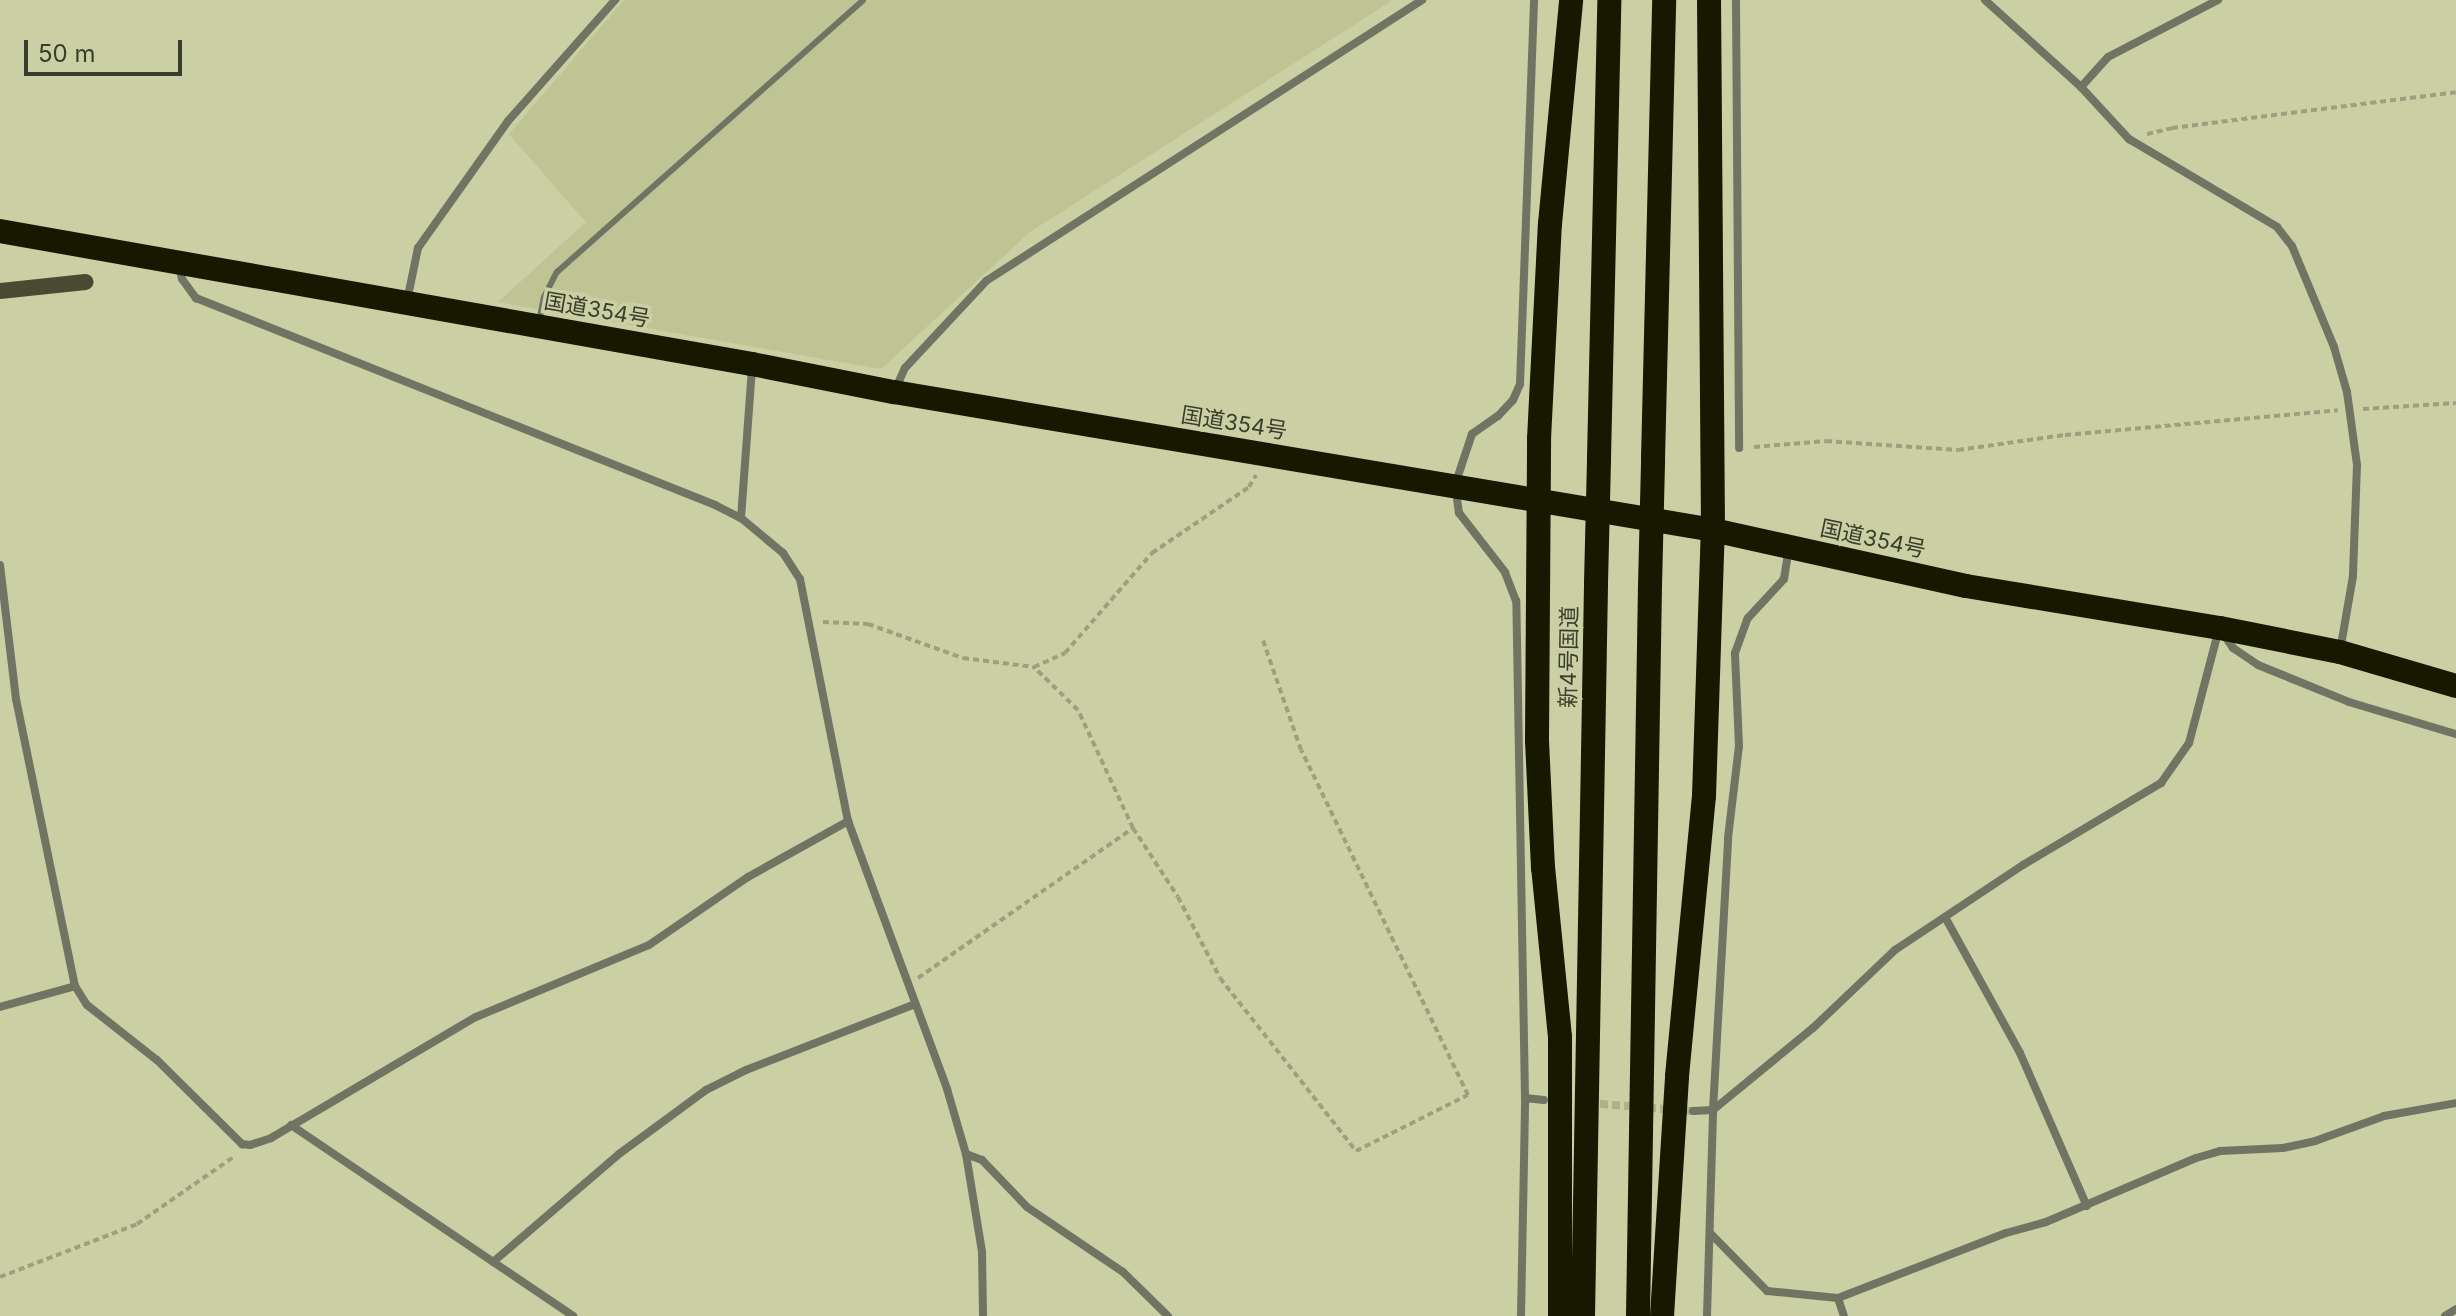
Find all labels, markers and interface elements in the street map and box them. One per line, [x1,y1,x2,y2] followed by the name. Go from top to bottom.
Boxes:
[28,24,186,74] scale bar
[38,39,96,68] text: 50 m
[542,288,652,332] street label: 国道354号
[1179,402,1289,444] street label: 国道354号
[1818,515,1928,563] street label: 国道354号
[1555,606,1583,708] street label: 新4号国道

